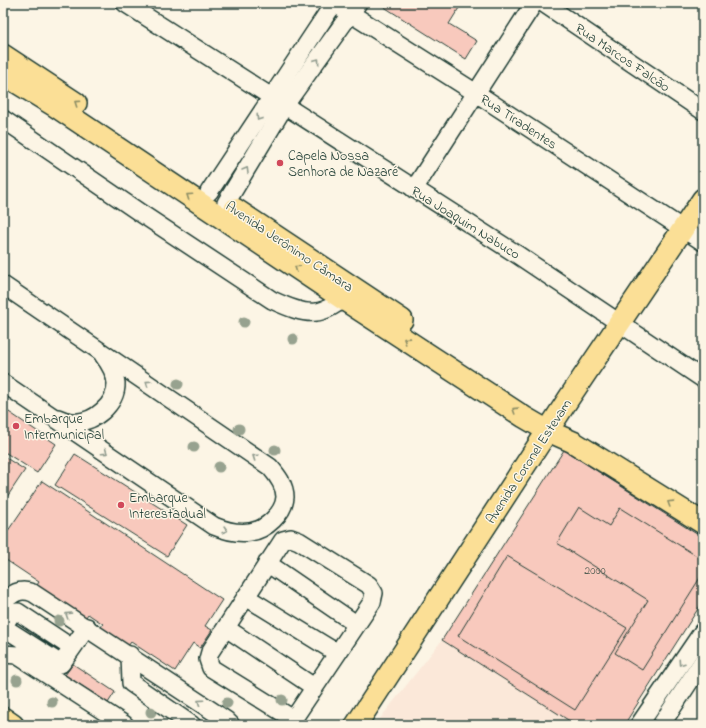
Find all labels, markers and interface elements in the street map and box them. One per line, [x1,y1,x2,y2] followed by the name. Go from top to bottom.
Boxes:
[570,19,674,98] street label: Rua Marcos Falcão
[312,58,319,65] one-way arrow
[475,89,561,155] street label: Rua Tiradentes
[74,100,81,108] one-way arrow
[257,113,264,120] one-way arrow
[288,146,399,183] place label: Capela Nossa Senhora de Nazaré
[275,158,285,168] marker: Capela Nossa Senhora de Nazaré
[241,167,249,174] one-way arrow
[407,181,524,265] street label: Rua Joaquim Nabuco
[186,193,193,201] one-way arrow
[221,196,357,298] street label: Avenida Jerônimo Câmara
[294,265,301,273] one-way arrow
[403,337,410,345] one-way arrow
[145,381,152,388] one-way arrow
[481,395,578,528] street label: Avenida Coronel Estevam
[512,408,519,415] one-way arrow
[24,409,104,446] place label: Embarque Intermunicipal
[11,421,21,431] marker: Embarque Intermunicipal
[101,447,108,455] one-way arrow
[252,454,259,462] one-way arrow
[129,488,206,525] place label: Embarque Interestadual
[116,500,126,510] marker: Embarque Interestadual
[667,500,674,507] one-way arrow
[222,525,229,534] one-way arrow
[584,562,606,580] house number: 2000
[65,612,72,619] one-way arrow
[679,659,686,666] one-way arrow
[197,700,204,707] one-way arrow

